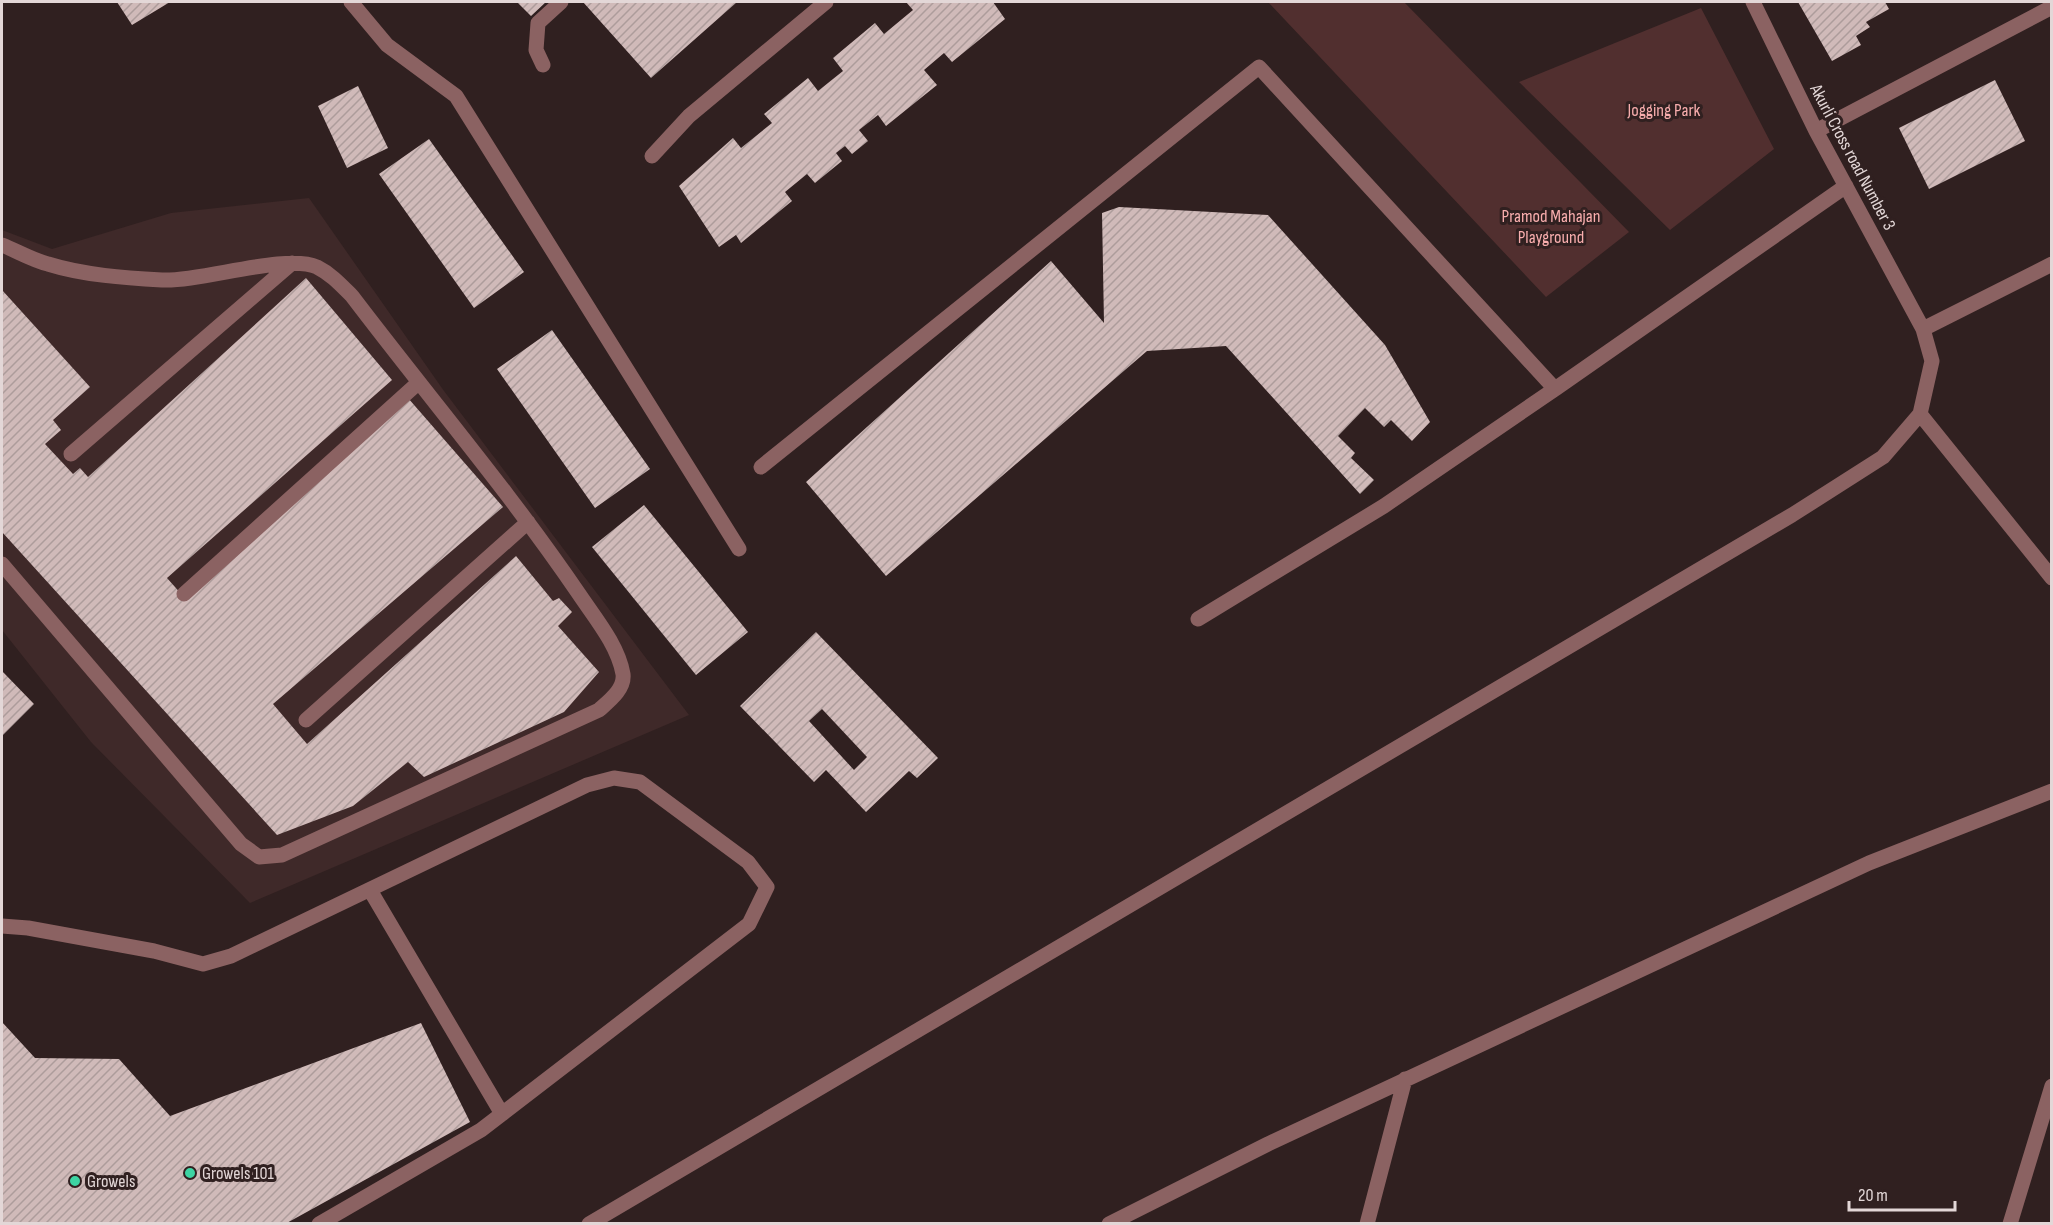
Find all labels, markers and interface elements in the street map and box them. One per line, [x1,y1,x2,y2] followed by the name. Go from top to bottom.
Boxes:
[1805,80,1900,234] street label: Akurli Cross road Number 3
[1627,100,1701,121] park label: Jogging Park
[1502,206,1600,248] park label: Pramod Mahajan Playground
[202,1163,275,1184] place label: Growels 101
[183,1166,197,1180] marker: Growels 101
[87,1171,135,1192] place label: Growels
[68,1174,82,1188] marker: Growels
[1849,1174,1956,1212] scale bar
[1858,1185,1888,1206] text: 20 m

